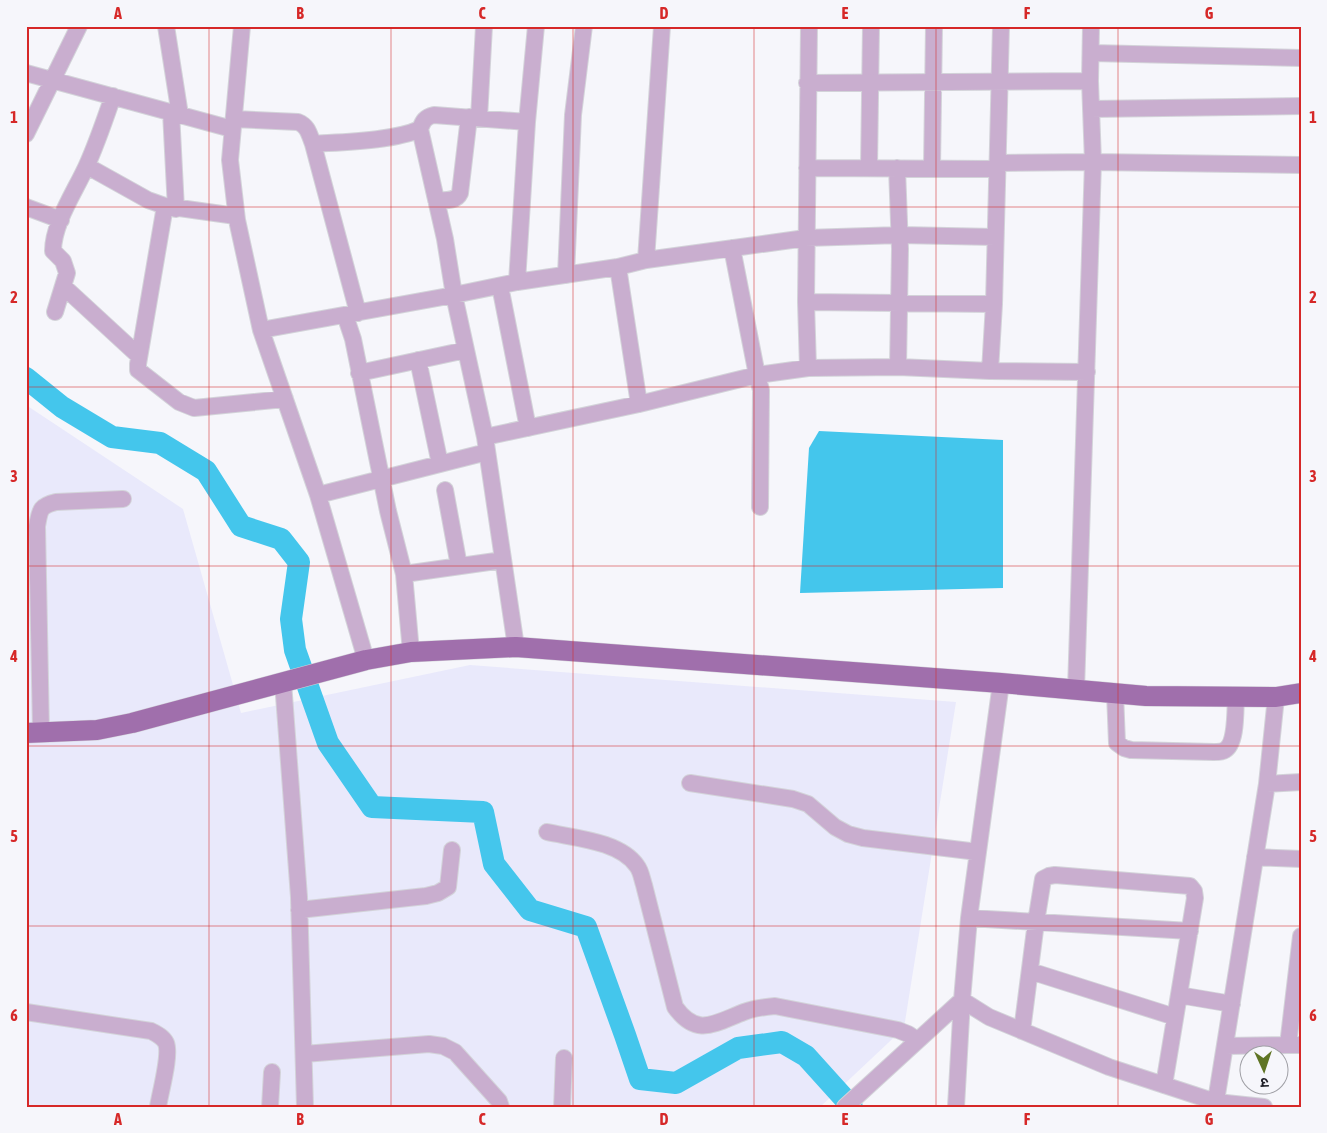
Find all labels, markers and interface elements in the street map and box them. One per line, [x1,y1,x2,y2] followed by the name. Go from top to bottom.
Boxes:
[113,4,122,22] text: A
[296,4,304,22] text: B
[478,4,486,22] text: C
[660,4,669,22] text: D
[842,4,849,22] text: E
[1024,4,1031,22] text: F
[1205,4,1214,22] text: G
[10,108,18,126] text: 1
[1309,108,1317,126] text: 1
[10,288,18,306] text: 2
[1309,288,1317,306] text: 2
[10,467,18,485] text: 3
[1309,467,1317,485] text: 3
[9,647,18,665] text: 4
[1308,647,1317,665] text: 4
[10,827,18,845] text: 5
[1309,827,1317,845] text: 5
[10,1006,18,1024] text: 6
[1309,1006,1317,1024] text: 6
[1240,1046,1290,1096] north arrow
[1259,1075,1269,1091] text: उ
[113,1110,122,1128] text: A
[296,1110,304,1128] text: B
[478,1110,486,1128] text: C
[660,1110,669,1128] text: D
[842,1110,849,1128] text: E
[1024,1110,1031,1128] text: F
[1205,1110,1214,1128] text: G

